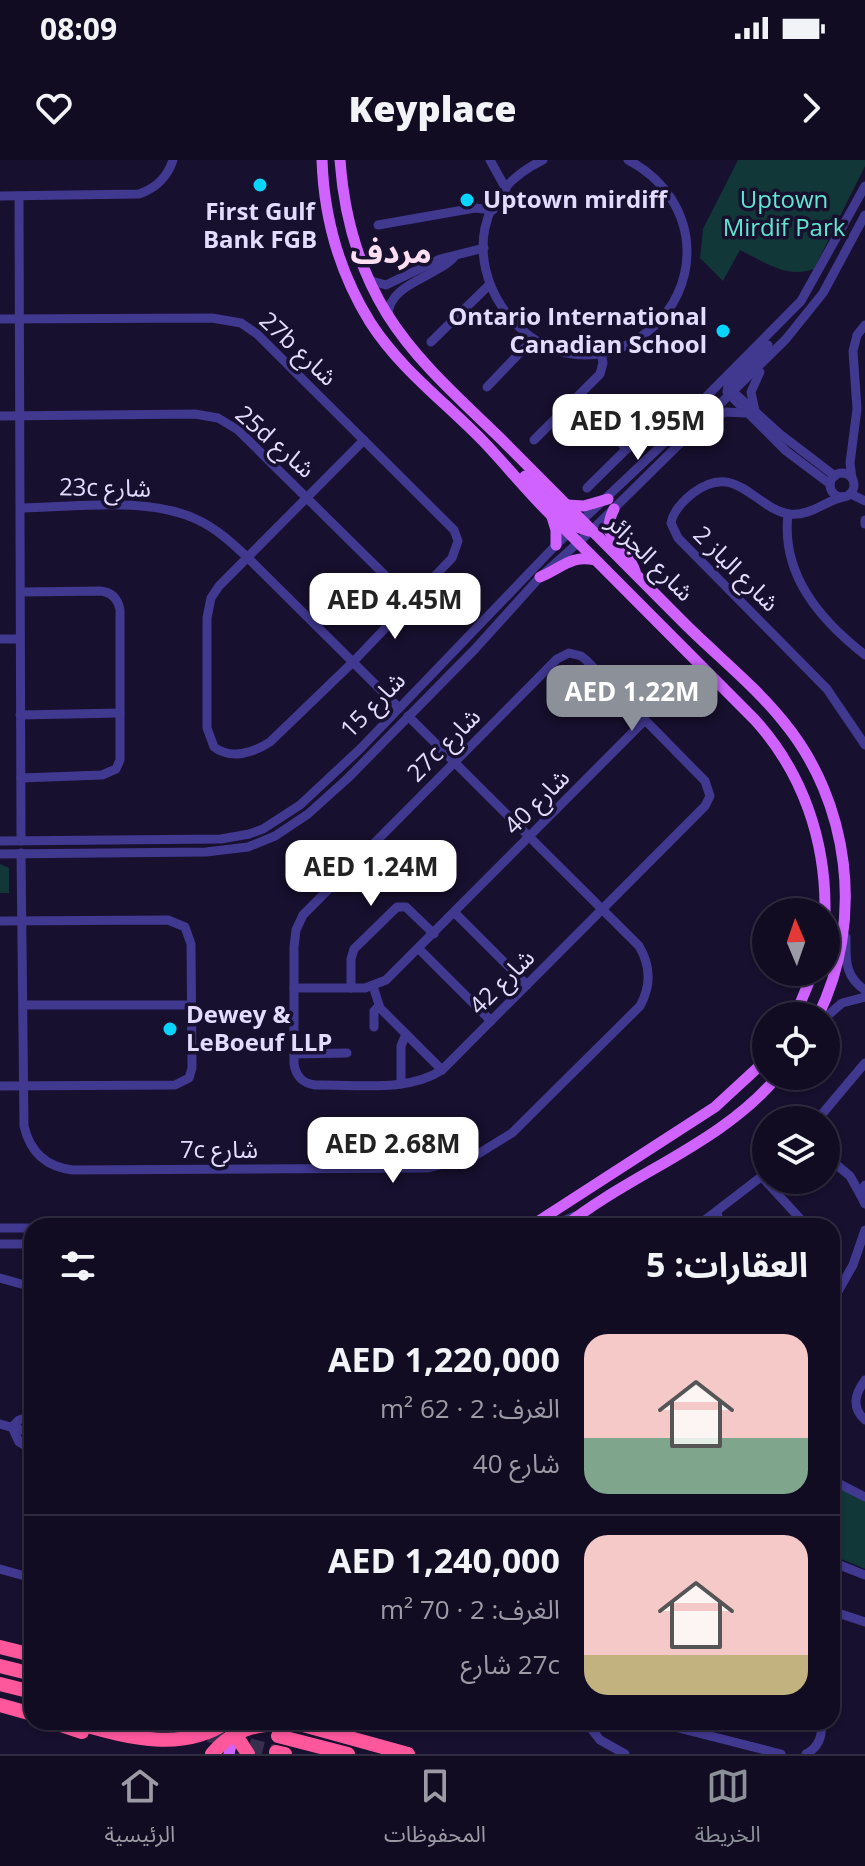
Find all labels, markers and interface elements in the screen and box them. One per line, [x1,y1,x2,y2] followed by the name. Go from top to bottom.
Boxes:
[40,8,117,49] text: 08:09
[349,84,516,133] text: Keyplace
[32,86,76,130] icon: heart
[789,86,833,130] icon: forward
[251,176,269,194] marker: First Gulf Bank FGB
[483,182,668,215] place label: Uptown mirdiff
[723,182,846,243] park label: Uptown Mirdif Park
[458,191,476,209] marker: Uptown mirdiff
[203,194,317,255] place label: First Gulf Bank FGB
[350,229,432,272] district label: مردف
[448,299,707,360] place label: Ontario International Canadian School
[252,303,345,394] street label: 27b شارع
[714,322,732,340] marker: Ontario International Canadian School
[546,394,730,462] pin: AED 1.95M
[228,397,323,486] street label: 25d شارع
[570,402,706,438] text: AED 1.95M
[59,469,151,506] street label: 23c شارع
[598,505,702,609] street label: شارع الجزائر
[685,518,787,620] street label: شارع الباز 2
[303,573,487,641] pin: AED 4.45M
[327,581,463,617] text: AED 4.45M
[332,664,413,746] street label: شارع 15
[540,665,724,733] pin: AED 1.22M
[564,673,700,709] text: AED 1.22M
[399,700,489,790] street label: 27c شارع
[496,761,577,842] street label: شارع 40
[279,840,463,908] pin: AED 1.24M
[303,848,439,884] text: AED 1.24M
[752,898,840,986] north arrow
[752,898,840,1194] map controls
[461,941,542,1022] street label: شارع 42
[186,997,332,1058] place label: Dewey & LeBoeuf LLP
[752,1002,840,1090] button: locate
[161,1020,179,1038] marker: Dewey & LeBoeuf LLP
[752,1106,840,1194] button: layers
[301,1117,485,1185] pin: AED 2.68M
[325,1125,461,1161] text: AED 2.68M
[180,1132,258,1167] street label: 7c شارع
[646,1241,808,1287] text: العقارات: 5
[56,1244,100,1288] icon: filters
[328,1336,560,1382] text: AED 1,220,000
[648,1366,744,1462] icon: home
[380,1390,560,1426] text: الغرف: 2 · 62 m²
[473,1445,560,1481] text: شارع 40
[328,1537,560,1583] text: AED 1,240,000
[648,1567,744,1663] icon: home
[380,1591,560,1627] text: الغرف: 2 · 70 m²
[460,1646,560,1682] text: 27c شارع
[104,1764,175,1858] tab: الرئيسية
[384,1764,486,1858] tab: المحفوظات
[695,1764,761,1858] tab: الخريطة

